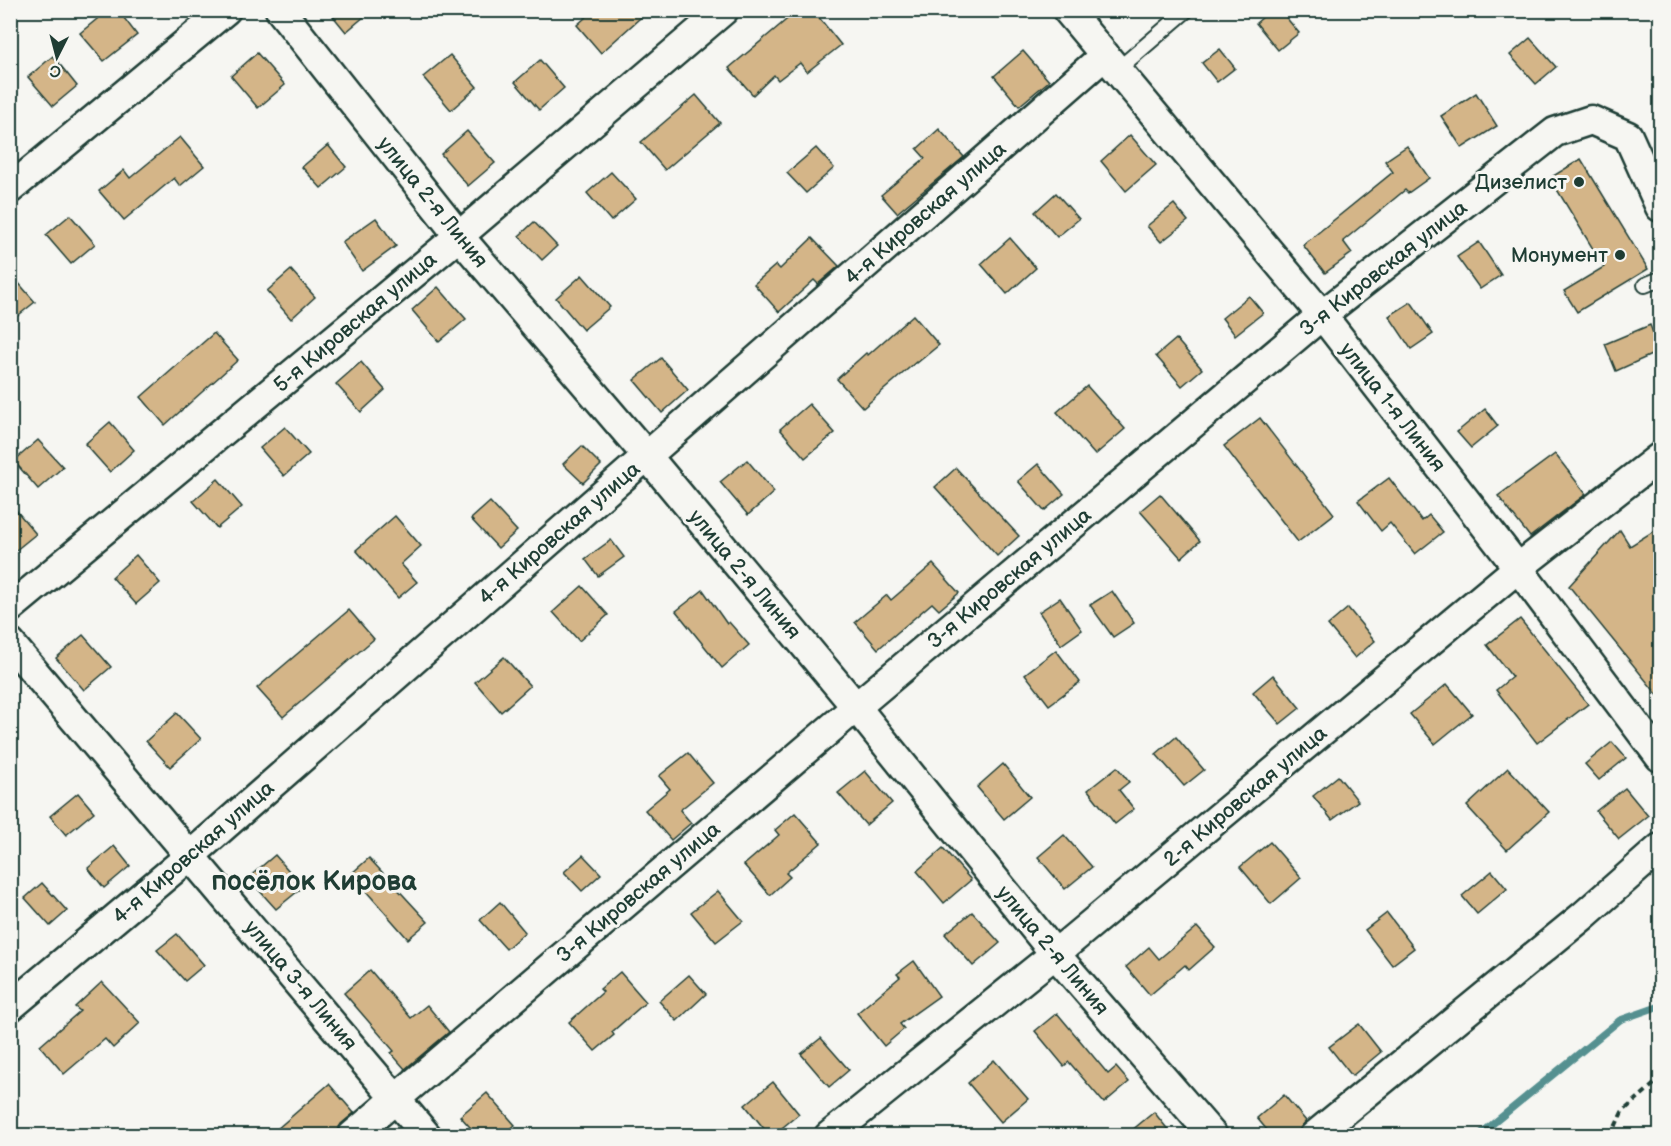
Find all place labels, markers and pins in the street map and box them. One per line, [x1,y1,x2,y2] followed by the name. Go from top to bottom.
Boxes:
[1475,170,1567,195] place label: Дизелист
[1572,175,1586,189] marker: Дизелист
[1511,243,1608,268] place label: Монумент
[1613,248,1627,262] marker: Монумент

